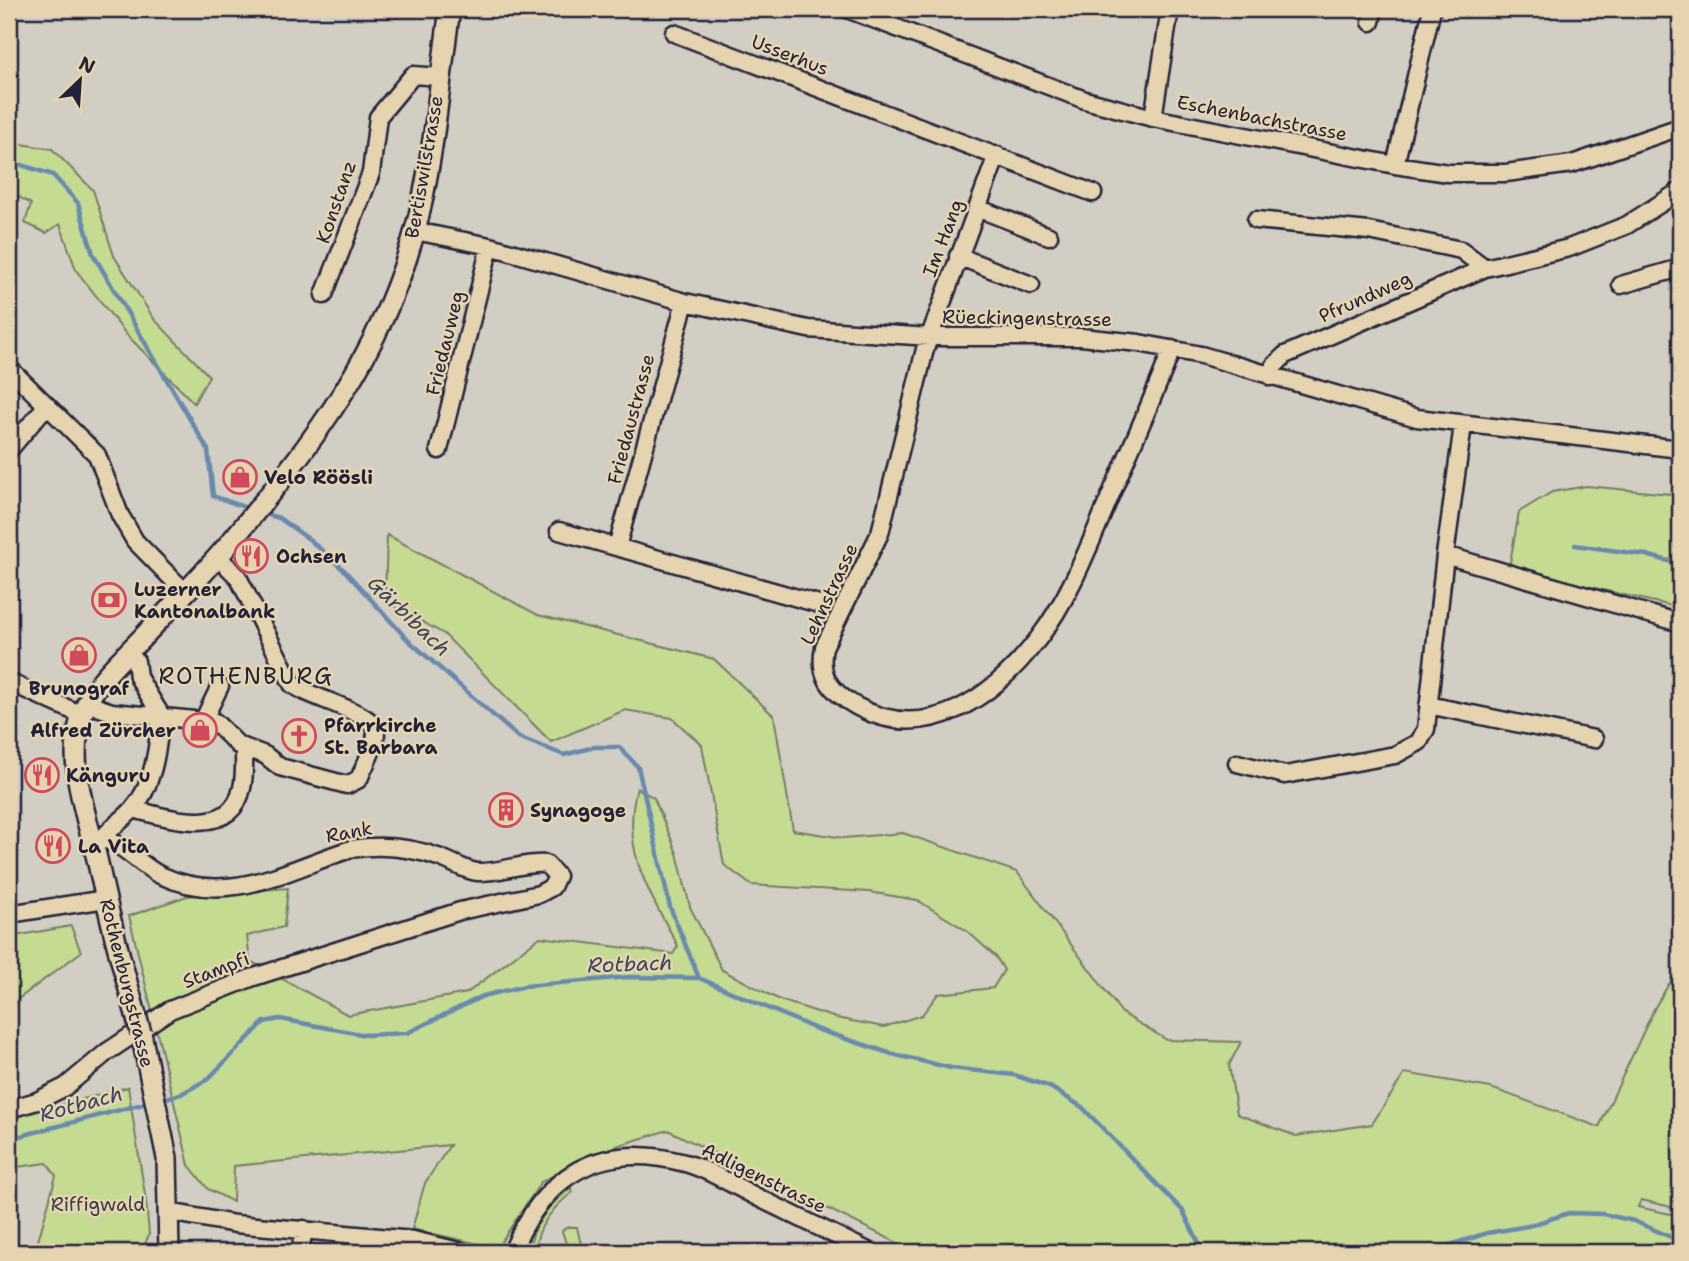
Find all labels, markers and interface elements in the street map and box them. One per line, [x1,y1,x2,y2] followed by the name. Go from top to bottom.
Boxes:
[748,29,832,81] street label: Usserhus
[46,46,116,116] north arrow
[75,51,99,80] text: N
[1175,89,1349,147] street label: Eschenbachstrasse
[399,94,449,240] street label: Bertiswilstrasse
[310,157,362,247] street label: Konstanz
[917,196,969,280] street label: Im Hang
[1315,265,1415,329] street label: Pfrundweg
[420,288,470,398] street label: Friedauweg
[942,304,1112,332] street label: Rüeckingenstrasse
[602,351,660,487] street label: Friedaustrasse
[221,458,259,496] shop icon: Velo Röösli
[264,465,373,490] place label: Velo Röösli
[232,537,270,575] restaurant icon: Ochsen
[795,539,863,649] street label: Lehnstrasse
[276,544,347,569] place label: Ochsen
[361,569,457,663] water label: Gärbibach
[134,577,275,624] place label: Luzerner Kantonalbank
[90,581,128,619] bank icon: Luzerner Kantonalbank
[60,636,98,674] shop icon: Brunograf
[158,661,334,691] district label: ROTHENBURG
[29,676,130,701] place label: Brunograf
[181,711,219,749] shop icon: Alfred Zürcher
[324,713,437,760] place label: Pfarrkirche St. Barbara
[280,717,318,755] church icon: Pfarrkirche St. Barbara
[30,718,176,743] place label: Alfred Zürcher
[23,756,61,794] restaurant icon: Känguru
[66,763,151,788] place label: Känguru
[487,791,525,829] building icon: Synagoge
[530,798,626,823] place label: Synagoge
[324,815,375,849] street label: Rank
[34,827,72,865] restaurant icon: La Vita
[78,834,149,859] place label: La Vita
[94,896,160,1070] street label: Rothenburgstrasse
[179,946,253,994] street label: Stampfi
[587,949,673,979] water label: Rotbach
[36,1079,126,1129] water label: Rotbach
[698,1137,830,1219] street label: Adligenstrasse
[51,1192,145,1217] park label: Riffigwald

